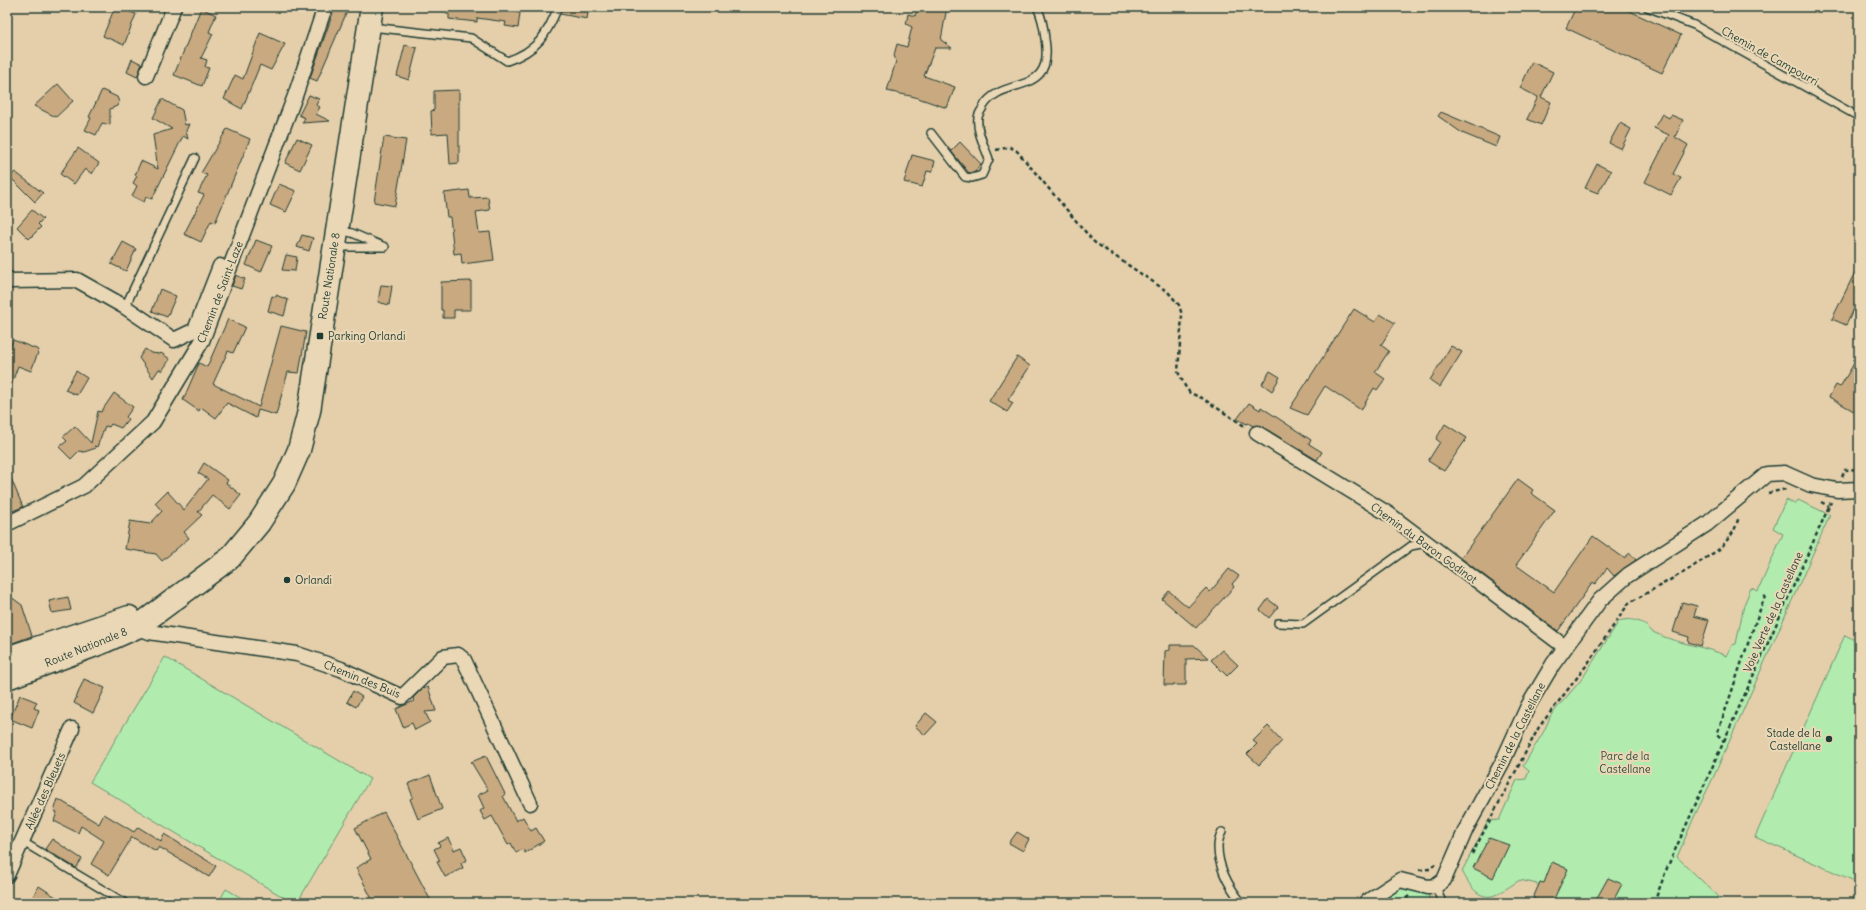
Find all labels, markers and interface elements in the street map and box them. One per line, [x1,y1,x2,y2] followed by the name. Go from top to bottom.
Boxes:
[1719,23,1821,89] street label: Chemin de Campourri
[315,232,343,320] street label: Route Nationale 8
[194,239,246,345] street label: Chemin de Saint-Laze
[328,329,405,343] place label: Parking Orlandi
[315,331,325,341] marker: Parking Orlandi
[1368,500,1480,587] street label: Chemin du Baron Godinot
[1740,550,1806,674] street label: Voie Verte de la Castellane
[295,573,332,587] place label: Orlandi
[282,575,292,585] marker: Orlandi
[43,624,129,670] street label: Route Nationale 8
[322,657,402,701] street label: Chemin des Buis
[1482,680,1548,792] street label: Chemin de la Castellane
[1766,726,1821,753] place label: Stade de la Castellane
[1824,734,1834,744] marker: Stade de la Castellane
[1599,749,1651,776] park label: Parc de la Castellane
[22,750,68,832] street label: Allée des Bleuets

